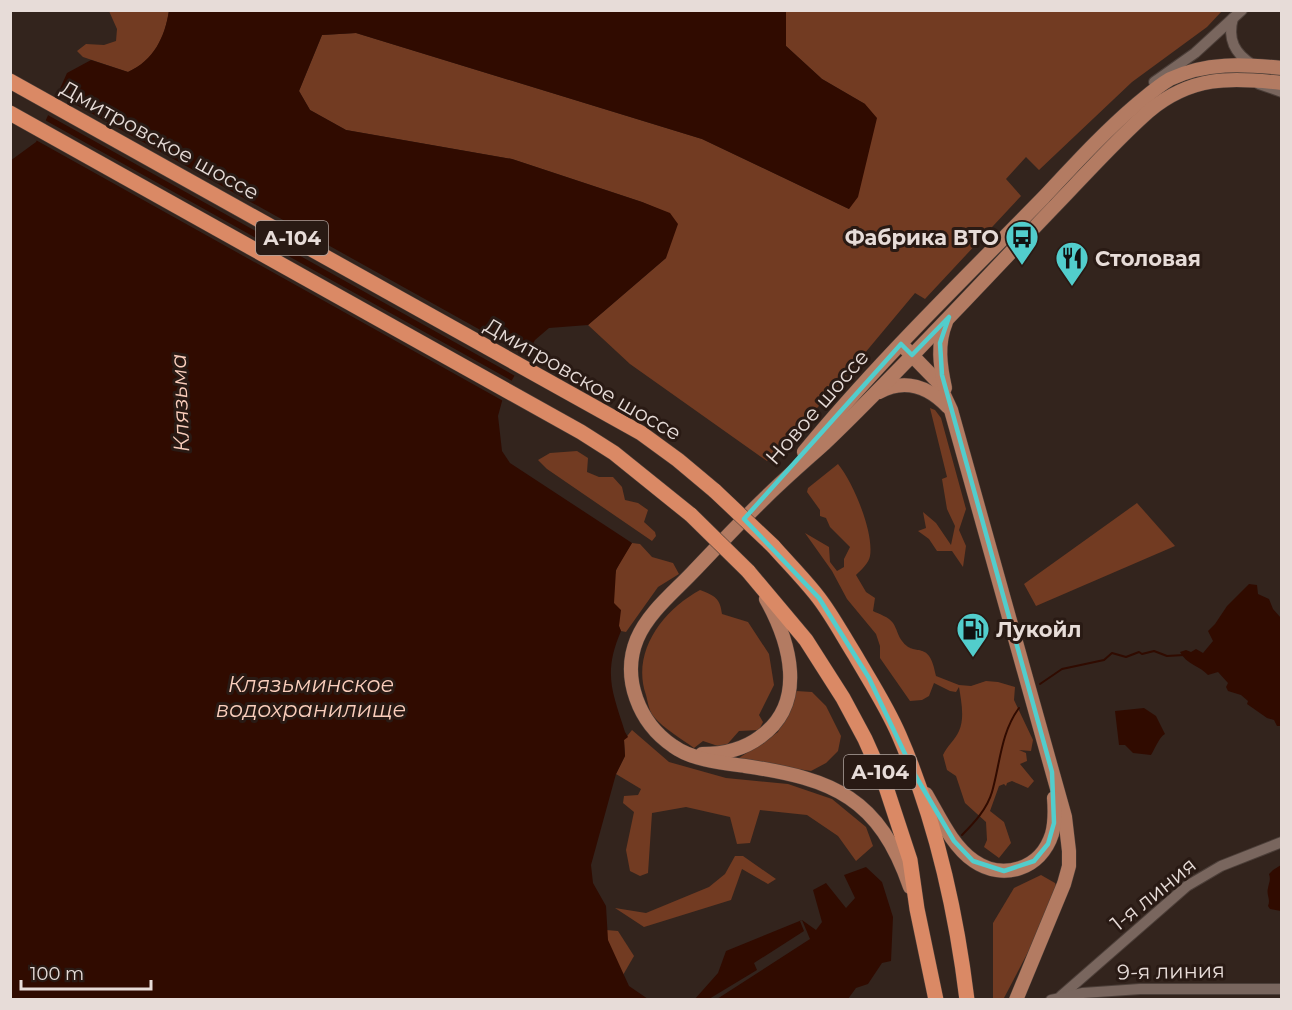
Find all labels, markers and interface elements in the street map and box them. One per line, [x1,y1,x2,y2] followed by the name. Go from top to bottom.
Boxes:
[57,75,263,205] street label: Дмитровское шоссе
[1004,219,1040,266] bus stop icon: Фабрика ВТО
[256,221,328,255] road number: А-104
[845,225,999,250] place label: Фабрика ВТО
[1054,240,1090,287] restaurant icon: Столовая
[1095,246,1201,271] place label: Столовая
[480,312,686,446] street label: Дмитровское шоссе
[760,344,874,470] street label: Новое шоссе
[165,353,195,453] water label: Клязьма
[955,611,991,658] fuel station icon: Лукойл
[996,617,1081,642] place label: Лукойл
[216,671,406,723] water label: Клязьминское водохранилище
[844,755,916,789] road number: А-104
[1105,852,1201,936] street label: 1-я линия
[21,953,152,991] scale bar
[1117,958,1225,984] street label: 9-я линия
[30,963,84,985] text: 100 m

